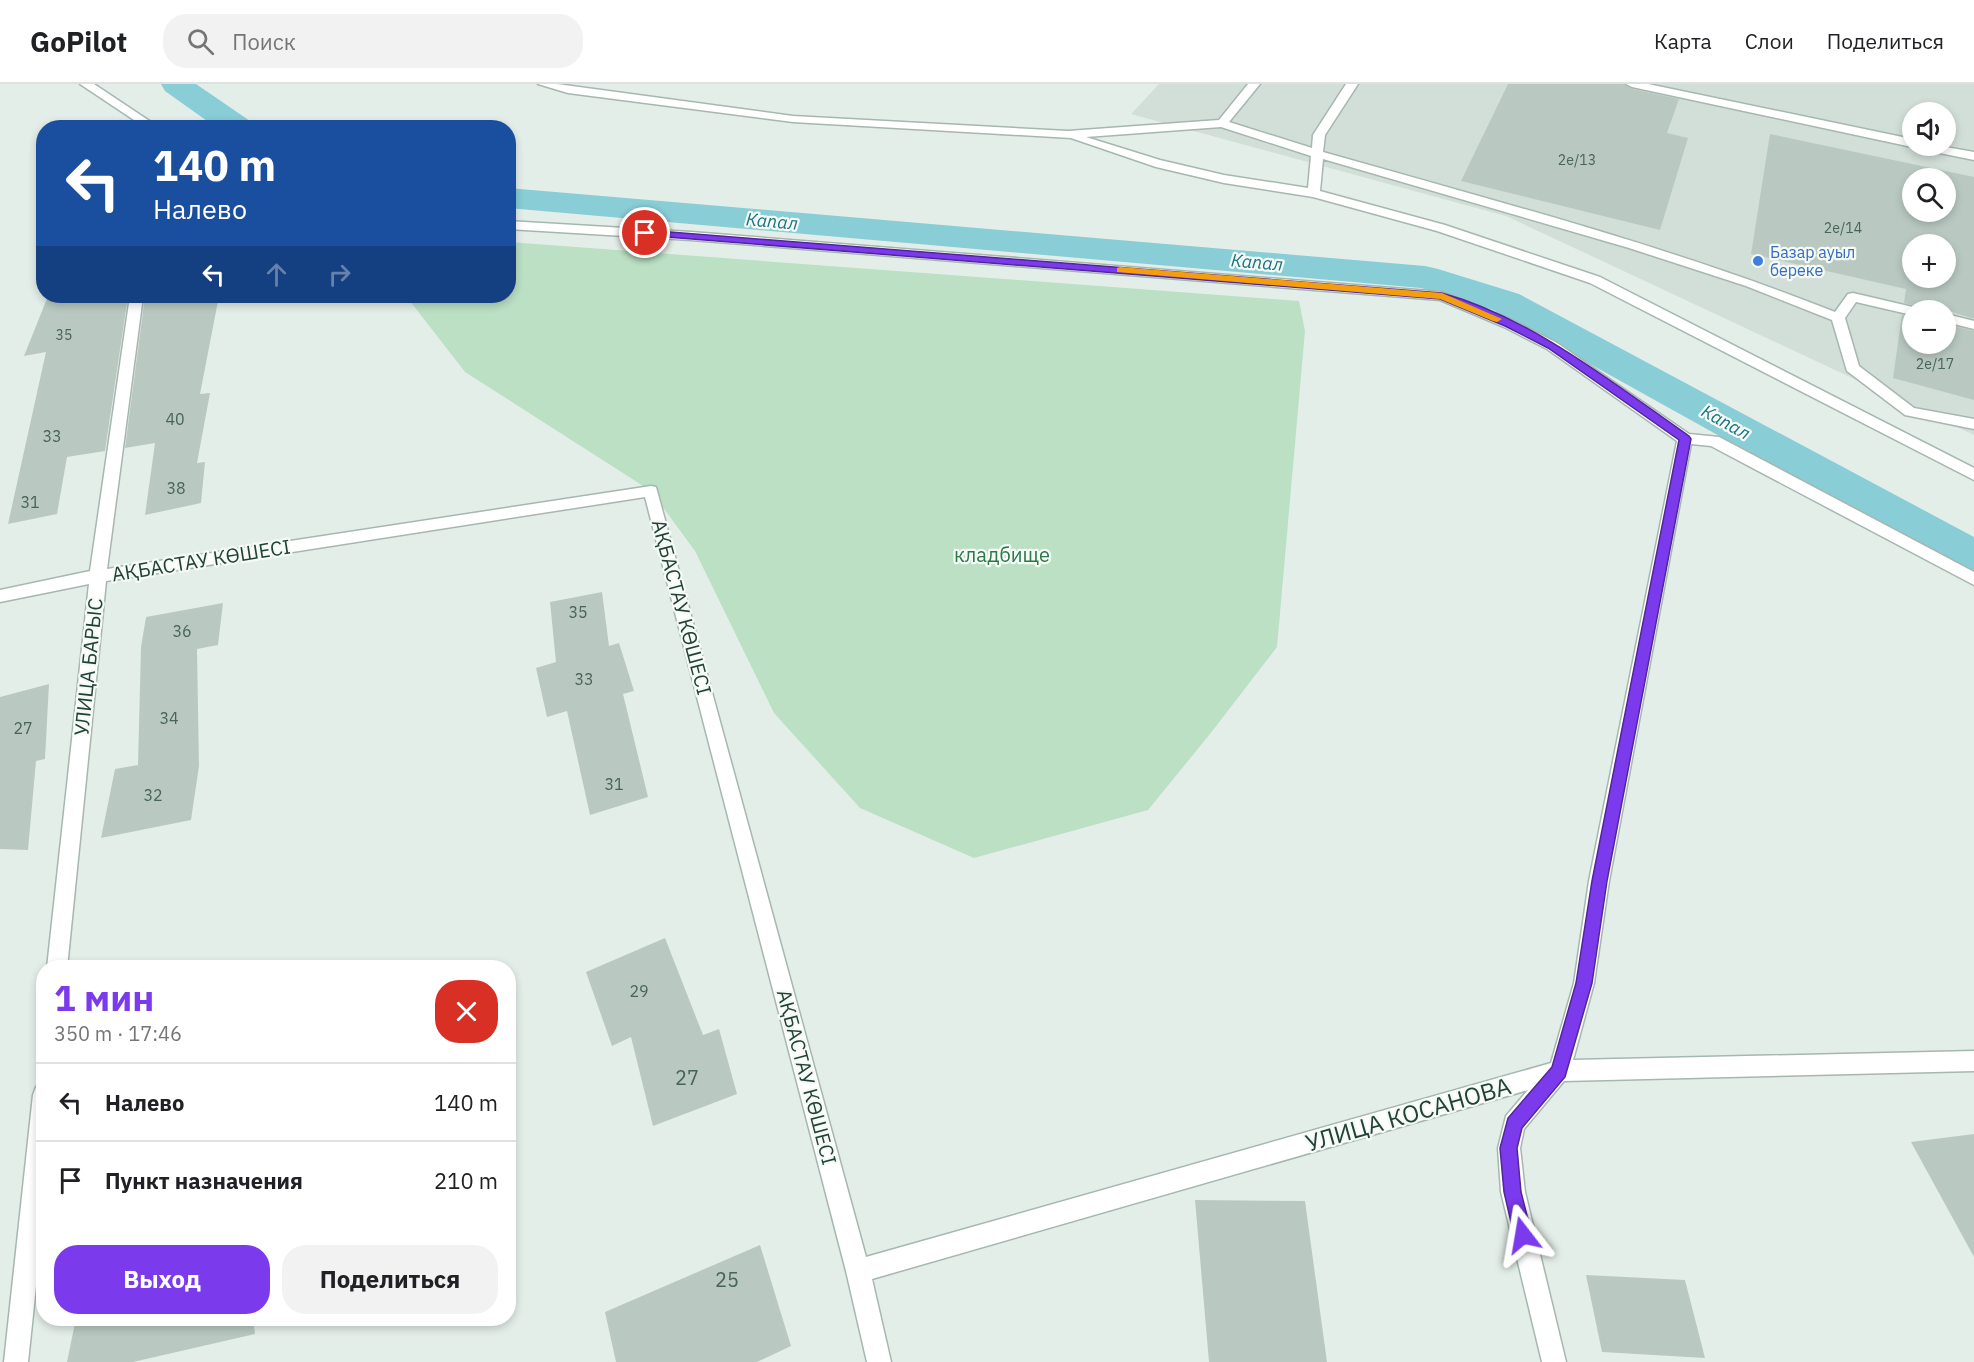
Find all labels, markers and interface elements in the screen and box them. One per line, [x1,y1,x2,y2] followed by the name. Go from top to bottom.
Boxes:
[163,14,583,68] search box
[30,23,127,60] text: GoPilot
[184,25,217,58] icon: search
[232,27,296,56] text: Поиск
[1654,27,1712,55] text: Карта
[1745,27,1794,55] text: Слои
[1827,27,1944,55] text: Поделиться
[1902,102,1956,354] map controls
[1902,102,1956,156] button: sound
[153,138,276,193] text: 140 m
[54,144,132,222] icon: left
[1558,151,1596,169] house number: 2е/13
[1902,168,1956,222] button: search
[153,191,247,226] text: Налево
[619,207,670,258] pin
[745,207,799,235] water label: Капал
[628,216,661,249] icon: arrive
[1824,219,1862,237] house number: 2е/14
[1902,234,1956,288] button: +
[1770,242,1855,280] place label: Базар ауыл береке
[1230,248,1284,276] water label: Капал
[1751,254,1765,268] marker: Базар ауыл береке
[197,258,230,291] icon: left
[260,258,293,291] icon: ahead
[323,258,356,291] icon: right
[1902,300,1956,354] button: −
[56,326,72,344] house number: 35
[1916,355,1954,373] house number: 2е/17
[1698,399,1755,445] water label: Капал
[165,409,185,429] house number: 40
[42,426,62,446] house number: 33
[166,478,186,498] house number: 38
[20,492,40,512] house number: 31
[646,516,718,698] street label: АҚБАСТАУ КӨШЕСІ
[110,533,292,587] street label: АҚБАСТАУ КӨШЕСІ
[954,541,1050,568] park label: кладбище
[67,597,109,737] street label: УЛИЦА БАРЫС
[568,602,588,622] house number: 35
[172,621,192,641] house number: 36
[574,669,594,689] house number: 33
[159,708,179,728] house number: 34
[13,718,33,738] house number: 27
[604,774,624,794] house number: 31
[143,785,163,805] house number: 32
[54,974,154,1021] text: 1 мин
[435,980,498,1043] button: close
[629,981,649,1001] house number: 29
[771,986,843,1168] street label: АҚБАСТАУ КӨШЕСІ
[54,1020,182,1047] text: 350 m · 17:46
[675,1064,699,1091] house number: 27
[1302,1069,1514,1159] street label: УЛИЦА КОСАНОВА
[54,1086,87,1119] icon: left
[105,1088,184,1117] text: Налево
[434,1088,498,1117] text: 140 m
[54,1164,87,1197] icon: arrive
[105,1166,303,1195] text: Пункт назначения
[434,1166,498,1195] text: 210 m
[1491,1203,1555,1267] position arrow
[54,1245,270,1314] button: Выход
[282,1245,498,1314] button: Поделиться
[715,1266,739,1293] house number: 25

